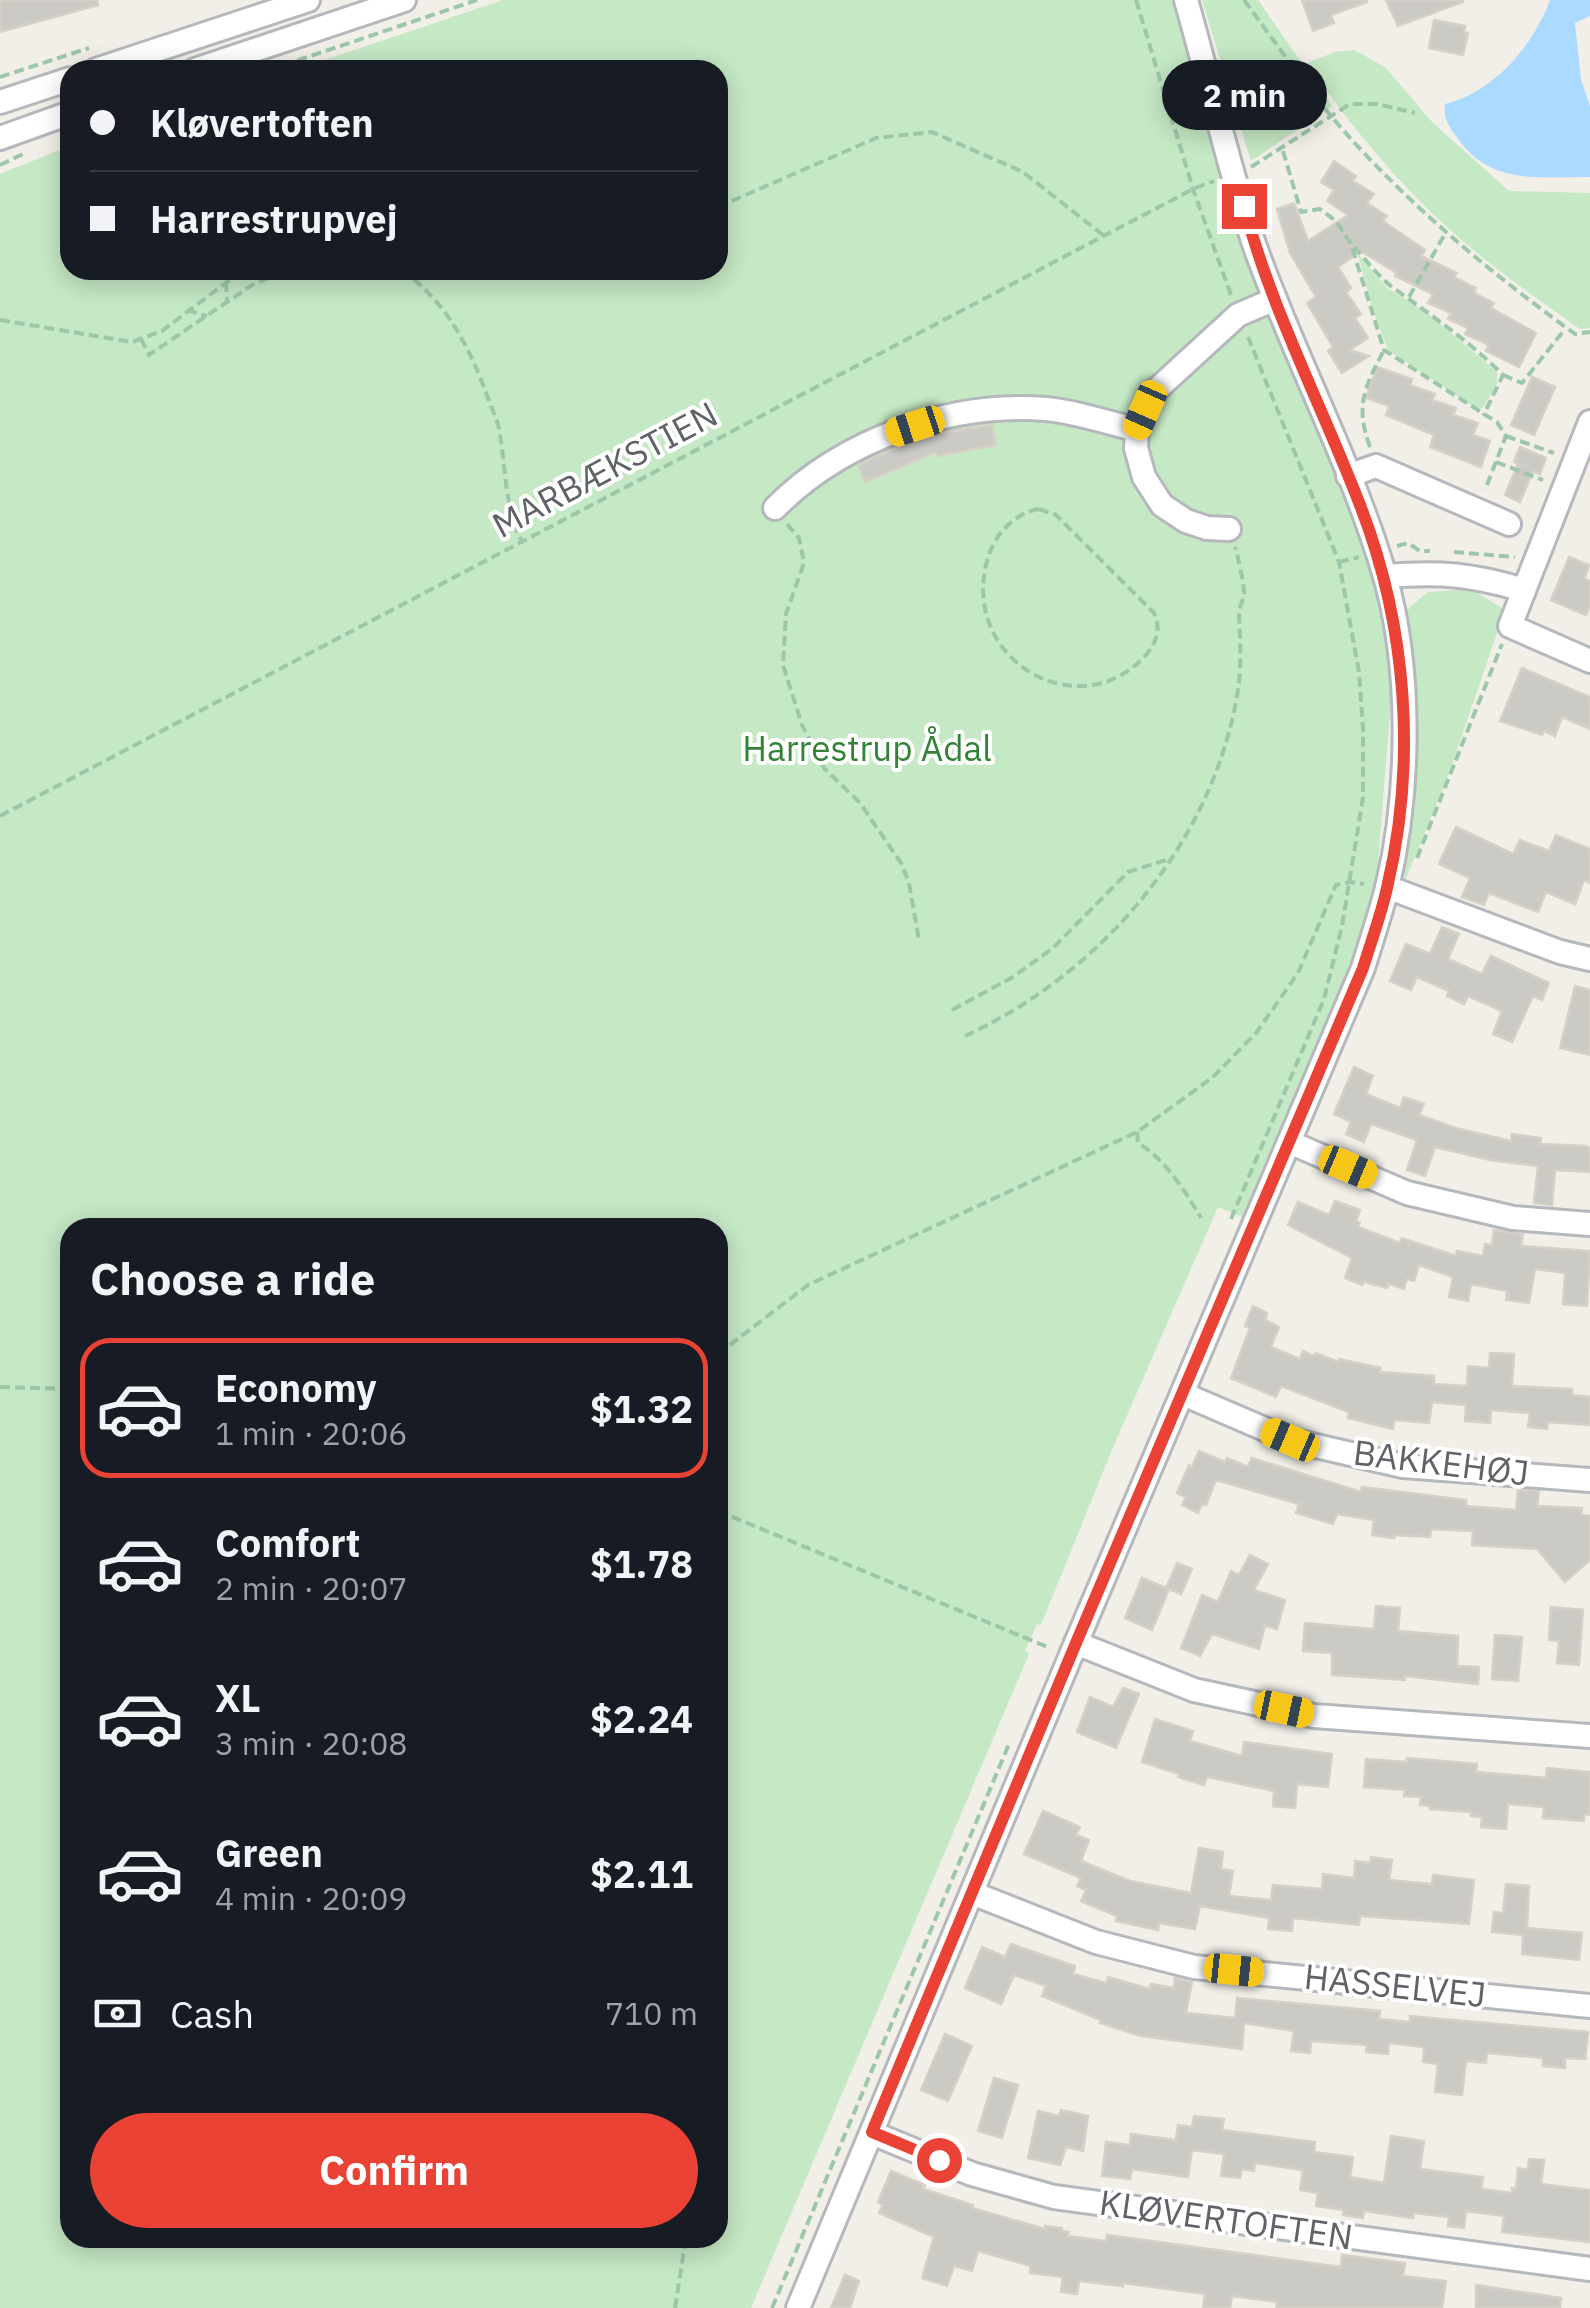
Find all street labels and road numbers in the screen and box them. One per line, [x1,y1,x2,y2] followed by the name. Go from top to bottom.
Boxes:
[484,391,725,548] street label: MARBÆKSTIEN
[1351,1428,1532,1496] street label: BAKKEHØJ
[1302,1953,1488,2017] street label: HASSELVEJ
[1097,2178,1356,2260] street label: KLØVERTOFTEN

